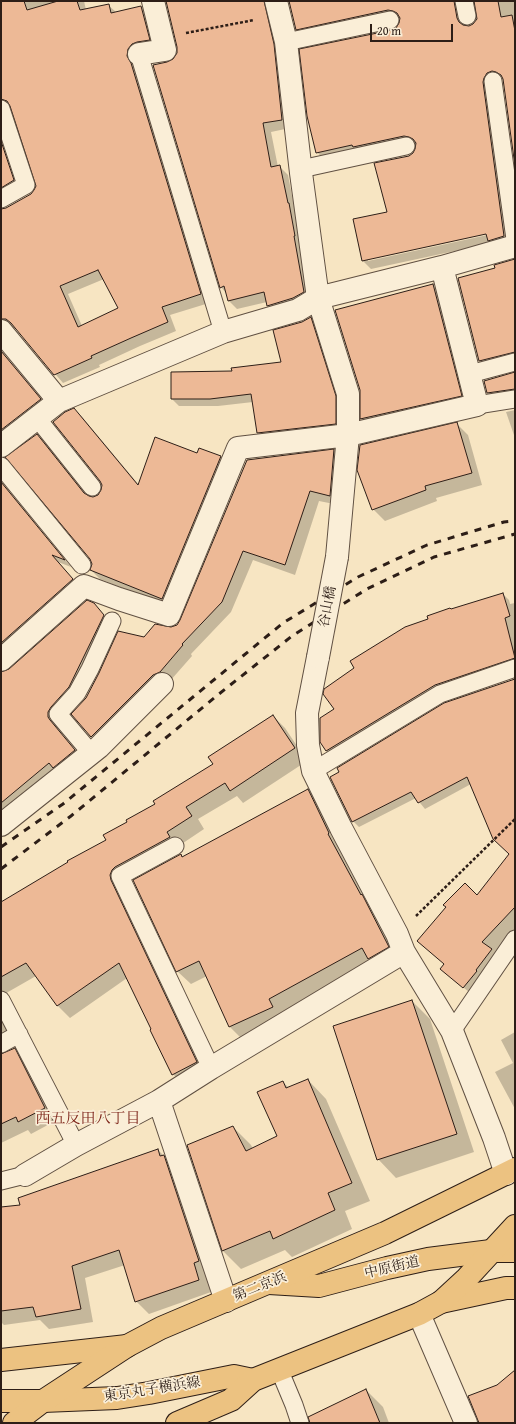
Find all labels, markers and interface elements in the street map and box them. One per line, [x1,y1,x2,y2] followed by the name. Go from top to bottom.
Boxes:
[372,16,455,42] scale bar
[377,22,401,39] text: 20 m
[316,585,340,629] street label: 谷山橋
[36,1110,140,1128] district label: 西五反田八丁目
[363,1254,421,1282] street label: 中原街道
[231,1269,289,1305] street label: 第二京浜
[102,1374,202,1406] street label: 東京丸子横浜線

